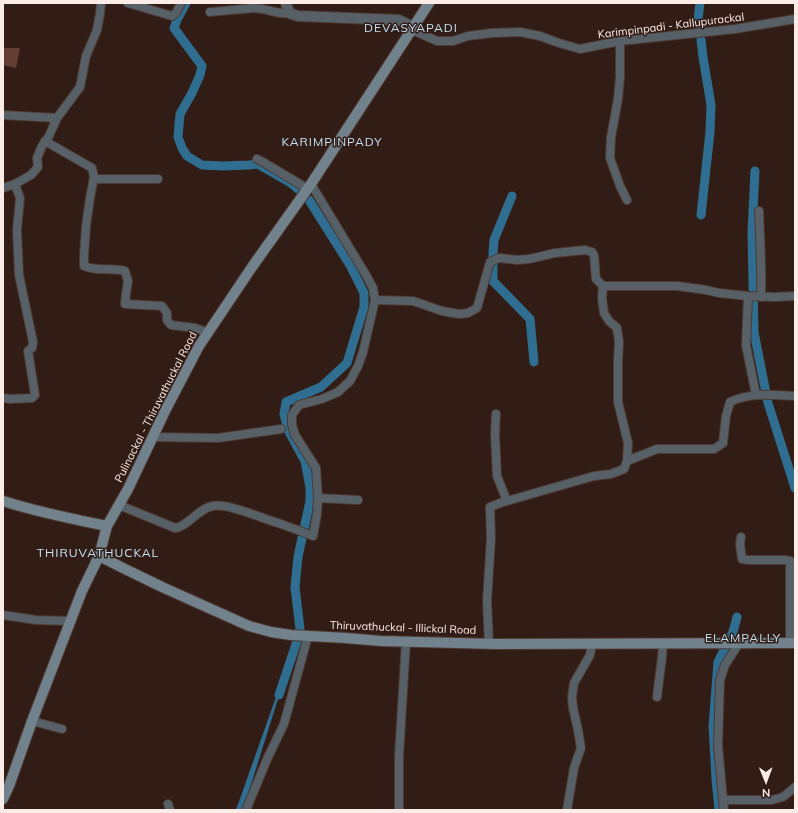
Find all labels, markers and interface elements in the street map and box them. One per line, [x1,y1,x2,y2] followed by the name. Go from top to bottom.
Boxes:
[597,10,745,42] street label: Karimpinpadi - Kallupurackal
[364,21,458,35] district label: DEVASYAPADI
[281,135,383,149] district label: KARIMPINPADY
[112,329,200,485] street label: Pulinackal - Thiruvathuckal Road
[37,546,159,560] district label: THIRUVATHUCKAL
[330,619,476,637] street label: Thiruvathuckal - Illickal Road
[705,631,781,645] district label: ELAMPALLY
[746,761,786,801] north arrow
[762,786,770,800] text: N

